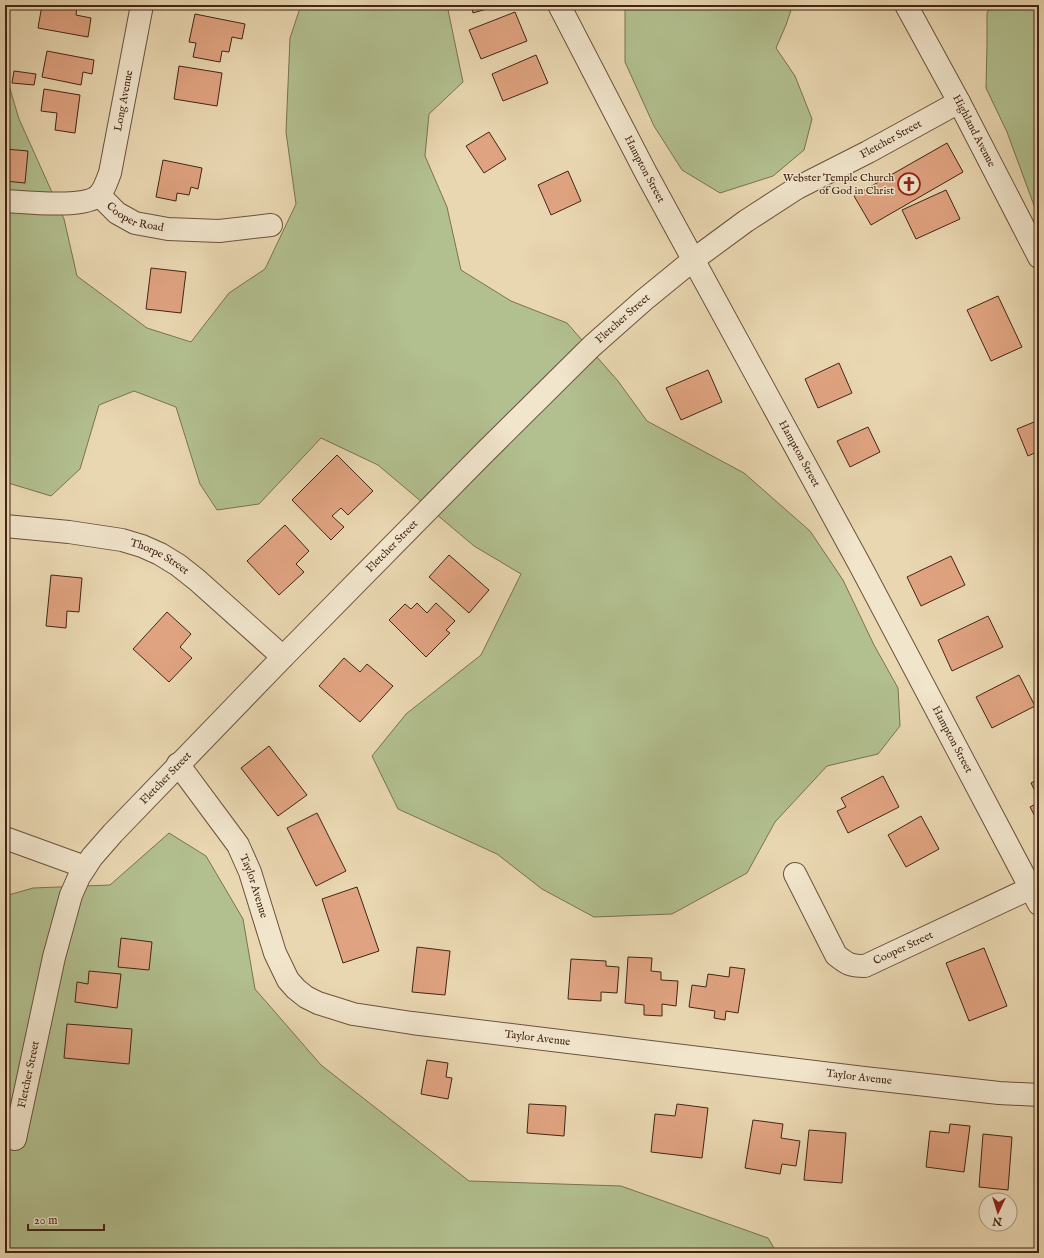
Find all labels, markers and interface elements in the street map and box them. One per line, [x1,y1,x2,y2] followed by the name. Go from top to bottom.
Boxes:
[111,69,136,132] street label: Long Avenue
[949,92,998,170] street label: Highland Avenue
[858,117,924,162] street label: Fletcher Street
[621,133,668,205] street label: Hampton Street
[783,171,894,198] place label: Webster Temple Church of God in Christ
[896,171,922,197] church icon: Webster Temple Church of God in Christ
[103,199,165,235] street label: Cooper Road
[593,291,653,347] street label: Fletcher Street
[775,418,823,490] street label: Hampton Street
[363,517,421,575] street label: Fletcher Street
[128,536,192,578] street label: Thorpe Street
[929,703,976,776] street label: Hampton Street
[137,749,195,808] street label: Fletcher Street
[236,852,271,920] street label: Taylor Avenue
[871,928,936,968] street label: Cooper Street
[504,1027,571,1049] street label: Taylor Avenue
[15,1039,43,1109] street label: Fletcher Street
[825,1066,893,1088] street label: Taylor Avenue
[978,1192,1018,1232] north arrow
[28,1206,104,1232] scale bar
[34,1213,57,1228] text: 20 m
[992,1214,1004,1228] text: N

